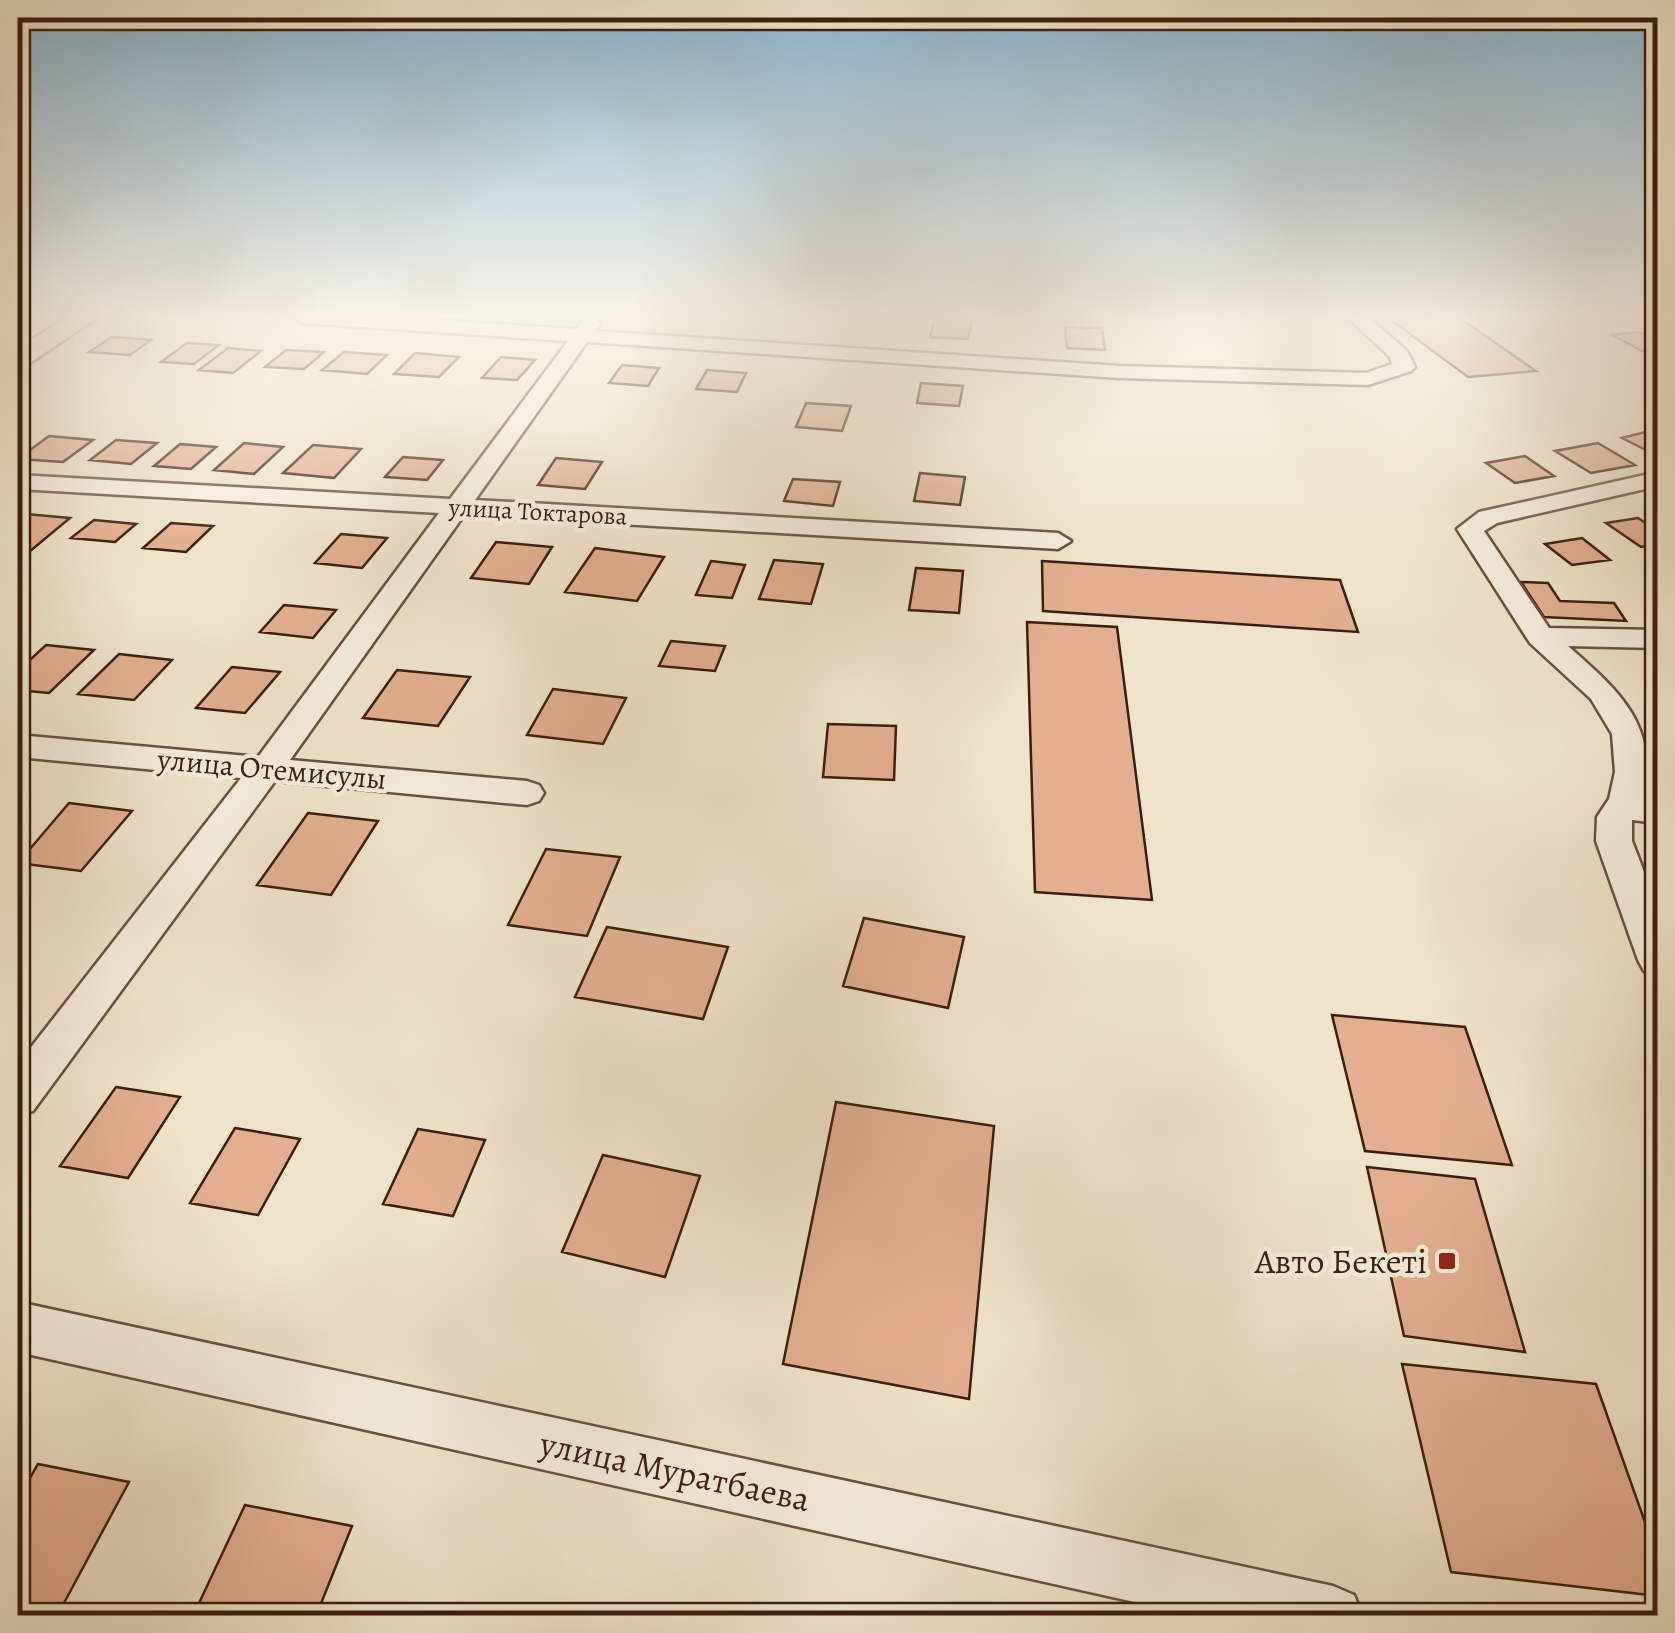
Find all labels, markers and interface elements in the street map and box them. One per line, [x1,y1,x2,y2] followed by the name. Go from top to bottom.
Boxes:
[447,490,628,534] street label: улица Токтарова
[155,739,388,799] street label: улица Отемисулы
[1254,1237,1427,1285] place label: Авто Бекетi
[1436,1250,1458,1272] marker: Авто Бекетi
[535,1419,814,1523] street label: улица Муратбаева

